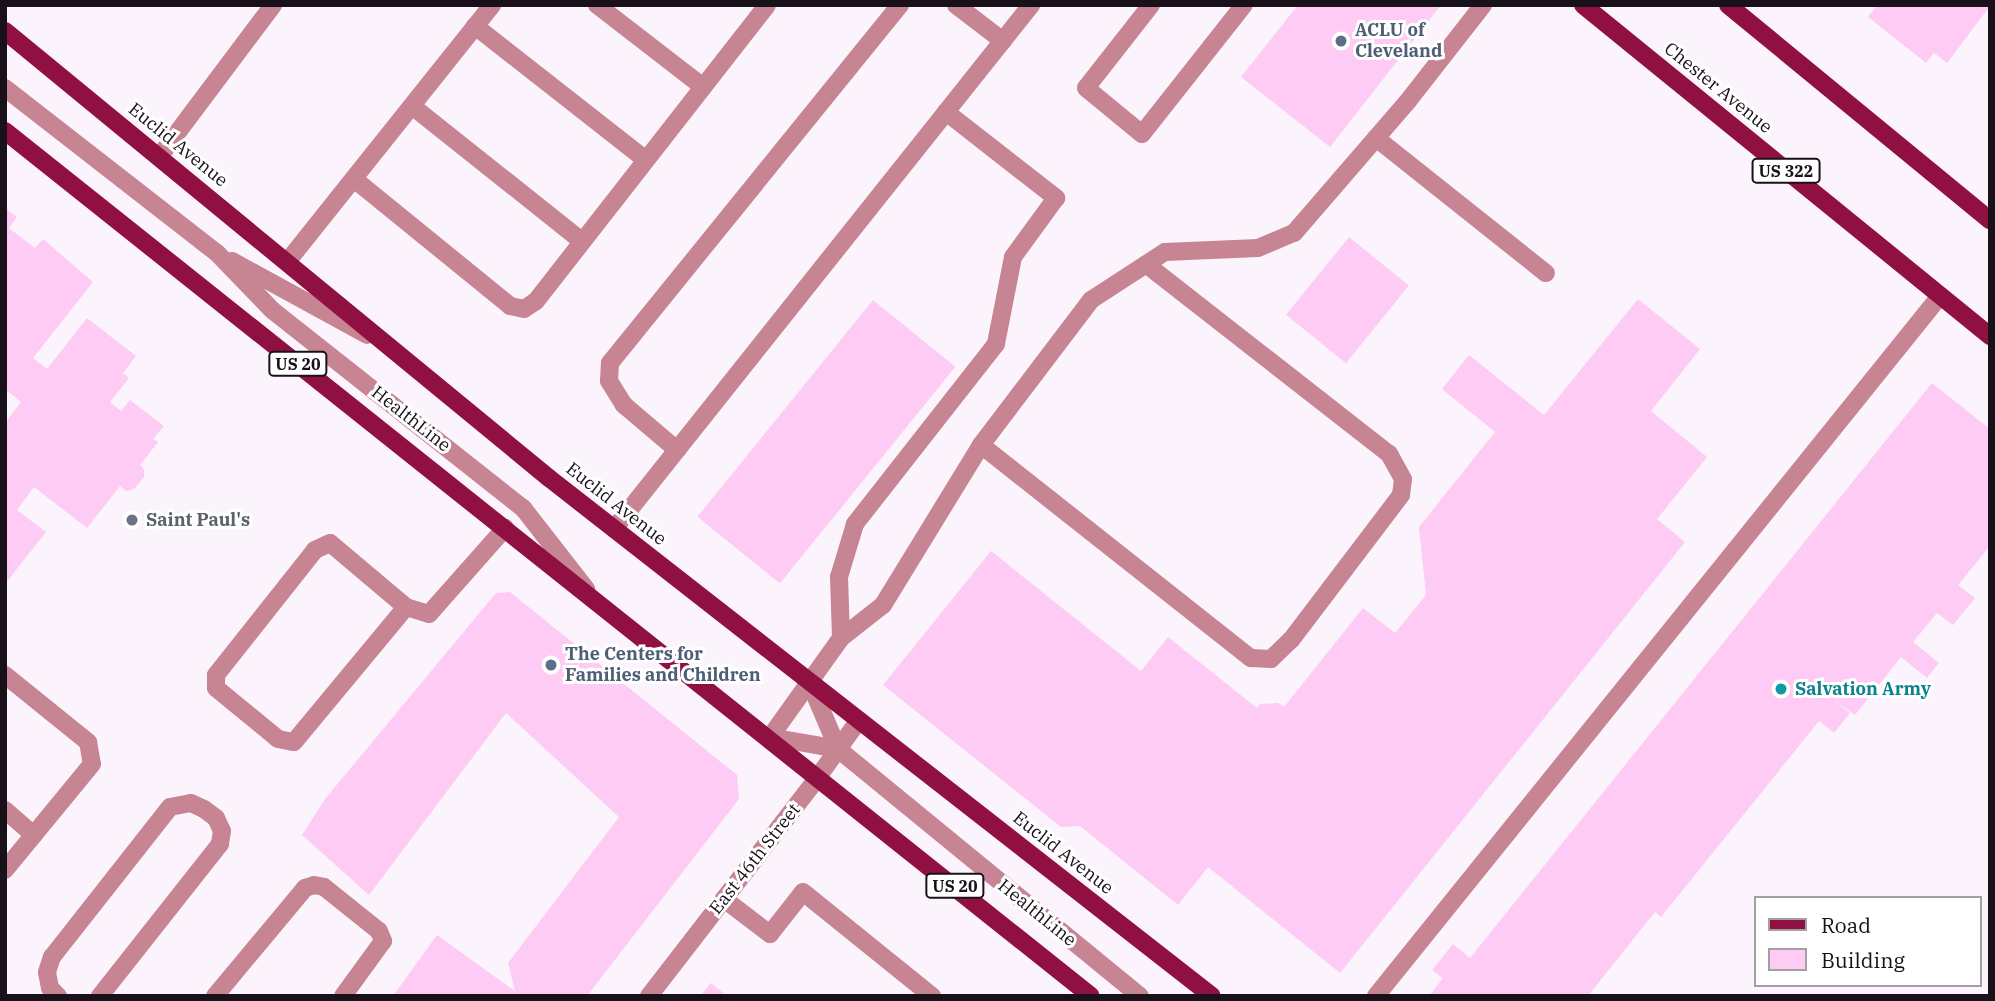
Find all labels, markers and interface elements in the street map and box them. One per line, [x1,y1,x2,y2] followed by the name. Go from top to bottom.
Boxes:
[1355,20,1442,62] place label: ACLU of Cleveland
[1333,33,1349,49] marker: ACLU of Cleveland
[1660,38,1776,138] street label: Chester Avenue
[124,98,232,192] street label: Euclid Avenue
[1751,158,1821,183] road number: US 322
[268,352,328,376] road number: US 20
[367,381,455,457] street label: HealthLine
[562,458,670,550] street label: Euclid Avenue
[146,509,250,531] place label: Saint Paul's
[124,512,140,528] marker: Saint Paul's
[565,644,761,686] place label: The Centers for Families and Children
[543,657,559,673] marker: The Centers for Families and Children
[1795,678,1931,700] place label: Salvation Army
[1773,681,1789,697] marker: Salvation Army
[705,799,805,919] street label: East 46th Street
[1009,807,1117,899] street label: Euclid Avenue
[925,874,985,898] road number: US 20
[994,875,1080,951] street label: HealthLine
[1754,896,1981,987] legend
[1821,911,1871,939] text: Road
[1821,946,1905,974] text: Building

